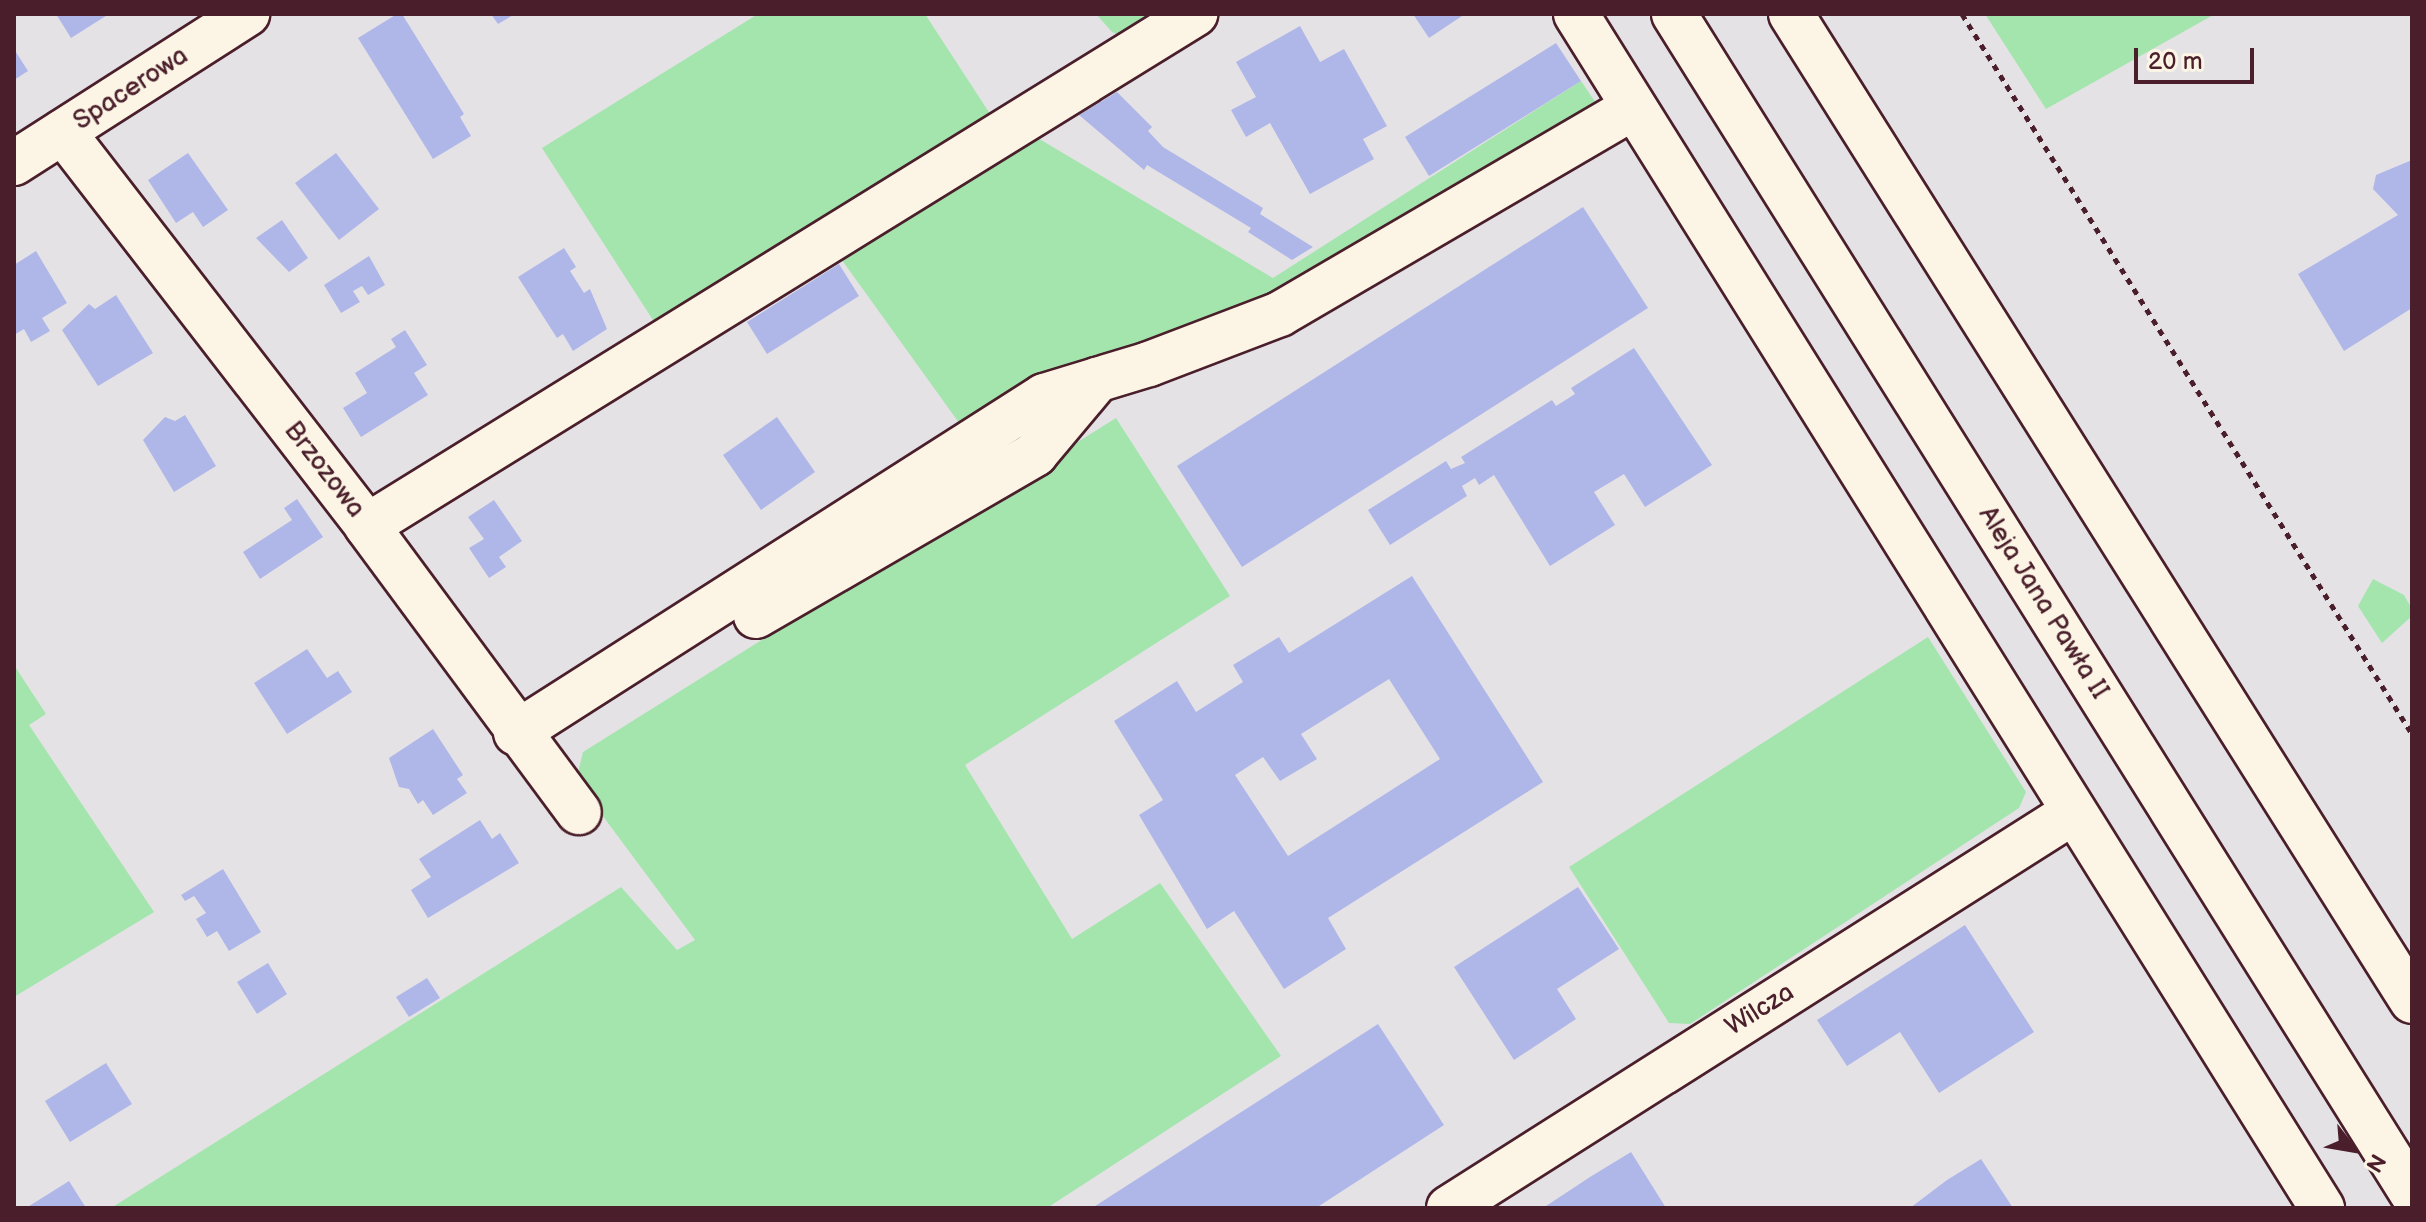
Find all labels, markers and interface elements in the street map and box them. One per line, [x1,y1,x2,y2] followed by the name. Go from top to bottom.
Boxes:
[2138,32,2258,82] scale bar
[68,40,194,138] street label: Spacerowa
[2148,47,2203,76] text: 20 m
[277,416,371,524] street label: Brzozowa
[1971,500,2115,706] street label: Aleja Jana Pawła II
[1720,977,1800,1043] street label: Wilcza
[2314,1110,2394,1190] north arrow
[2359,1149,2391,1177] text: N

